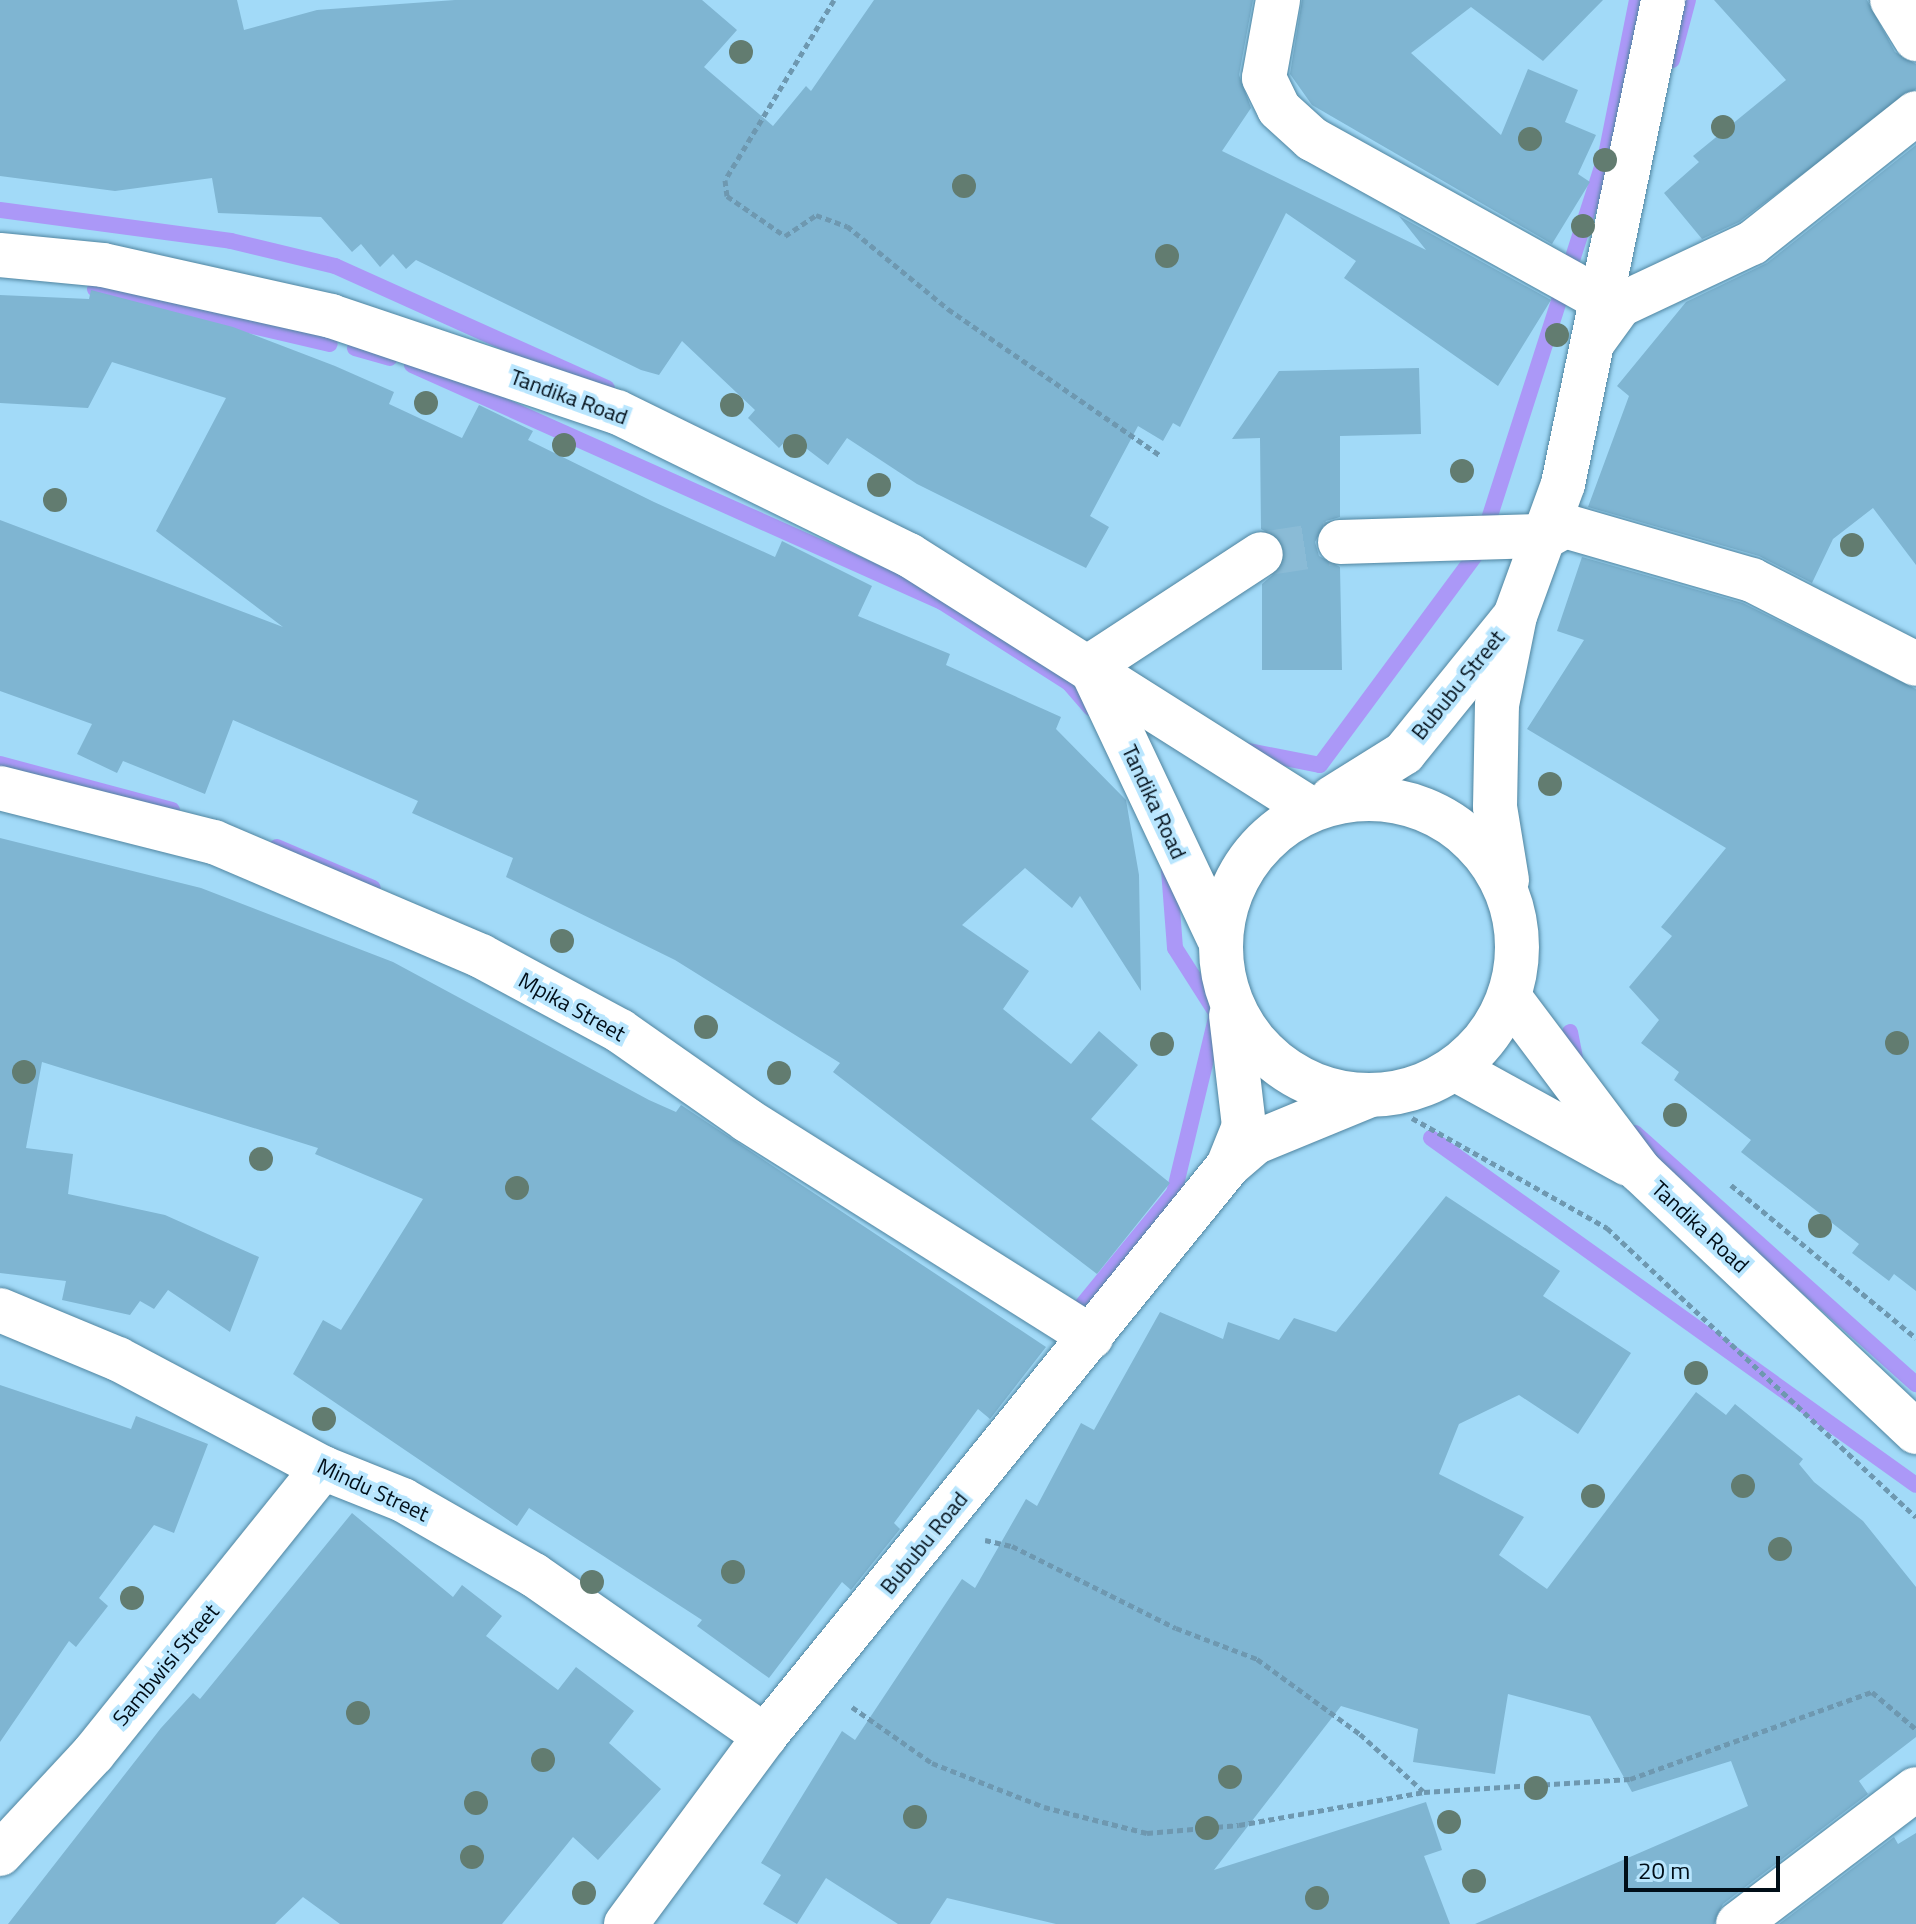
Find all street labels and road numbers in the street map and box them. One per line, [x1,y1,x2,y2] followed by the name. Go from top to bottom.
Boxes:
[507,364,631,430] street label: Tandika Road
[1406,625,1510,745] street label: Bububu Street
[1116,741,1192,863] street label: Tandika Road
[514,967,630,1047] street label: Mpika Street
[1646,1175,1754,1279] street label: Tandika Road
[313,1453,433,1527] street label: Mindu Street
[875,1486,973,1600] street label: Bububu Road
[107,1599,225,1731] street label: Sambwisi Street

